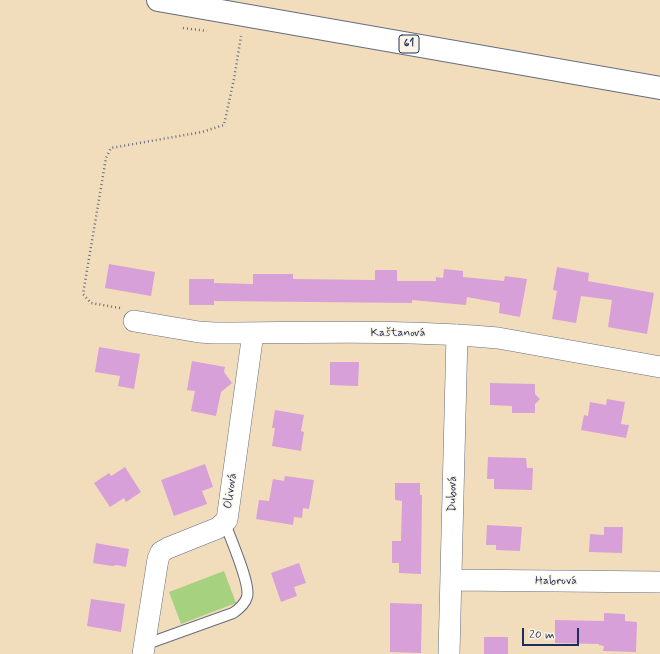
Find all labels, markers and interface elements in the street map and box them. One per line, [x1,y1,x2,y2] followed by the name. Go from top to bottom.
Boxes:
[399,35,419,53] road number: 61
[371,326,425,340] street label: Kaštanová
[221,472,241,510] street label: Olivová
[445,476,461,512] street label: Dubová
[535,574,577,588] street label: Habrová
[524,620,581,646] scale bar
[529,627,555,643] text: 20 m

